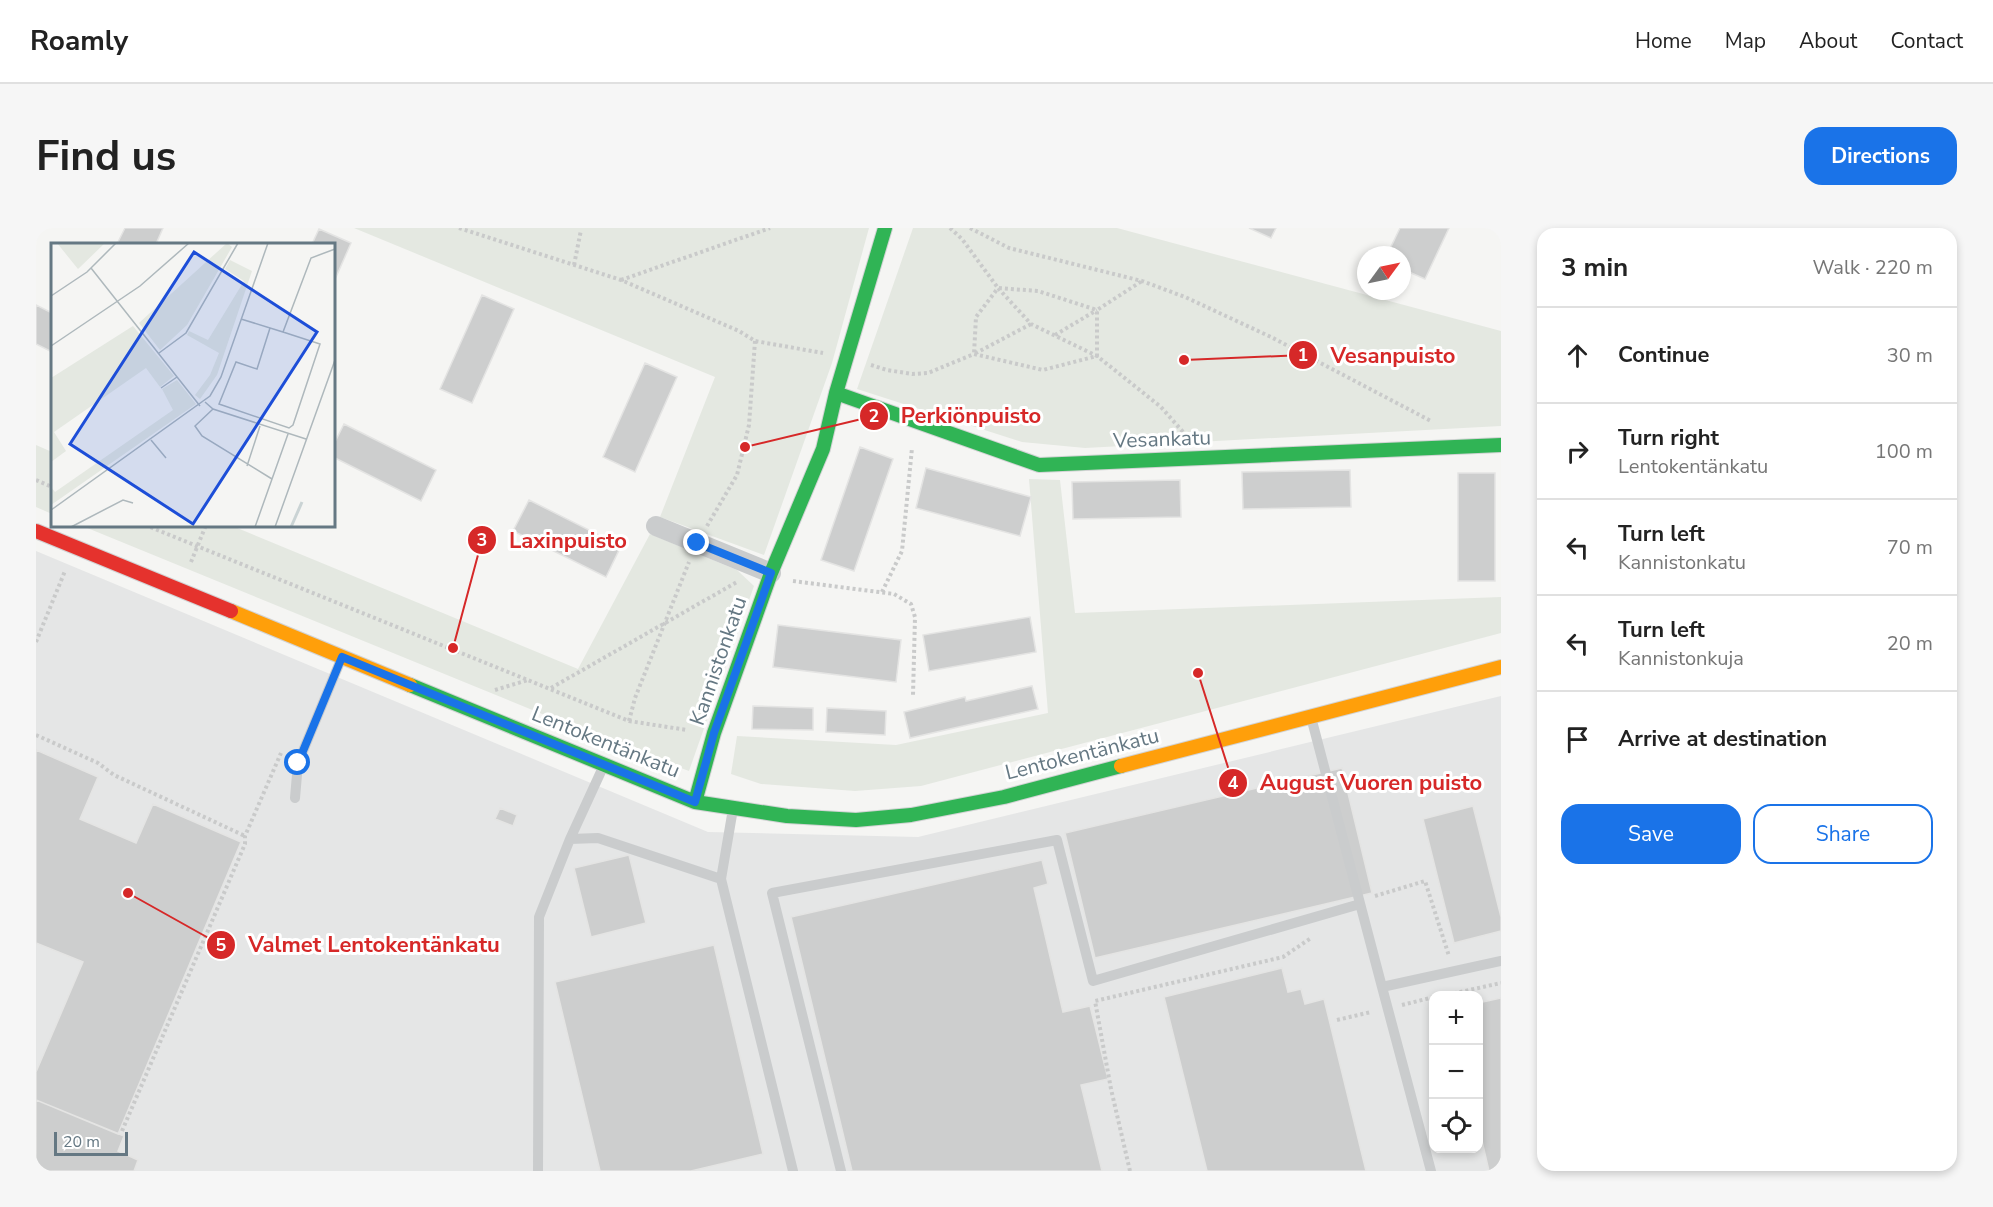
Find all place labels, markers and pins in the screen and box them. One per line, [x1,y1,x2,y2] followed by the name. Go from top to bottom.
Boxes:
[1288,335,1467,375] callout: Vesanpuisto
[859,396,1053,436] callout: Perkiönpuisto
[467,520,639,560] callout: Laxinpuisto
[1218,763,1495,803] callout: August Vuoren puisto
[206,925,512,965] callout: Valmet Lentokentänkatu

